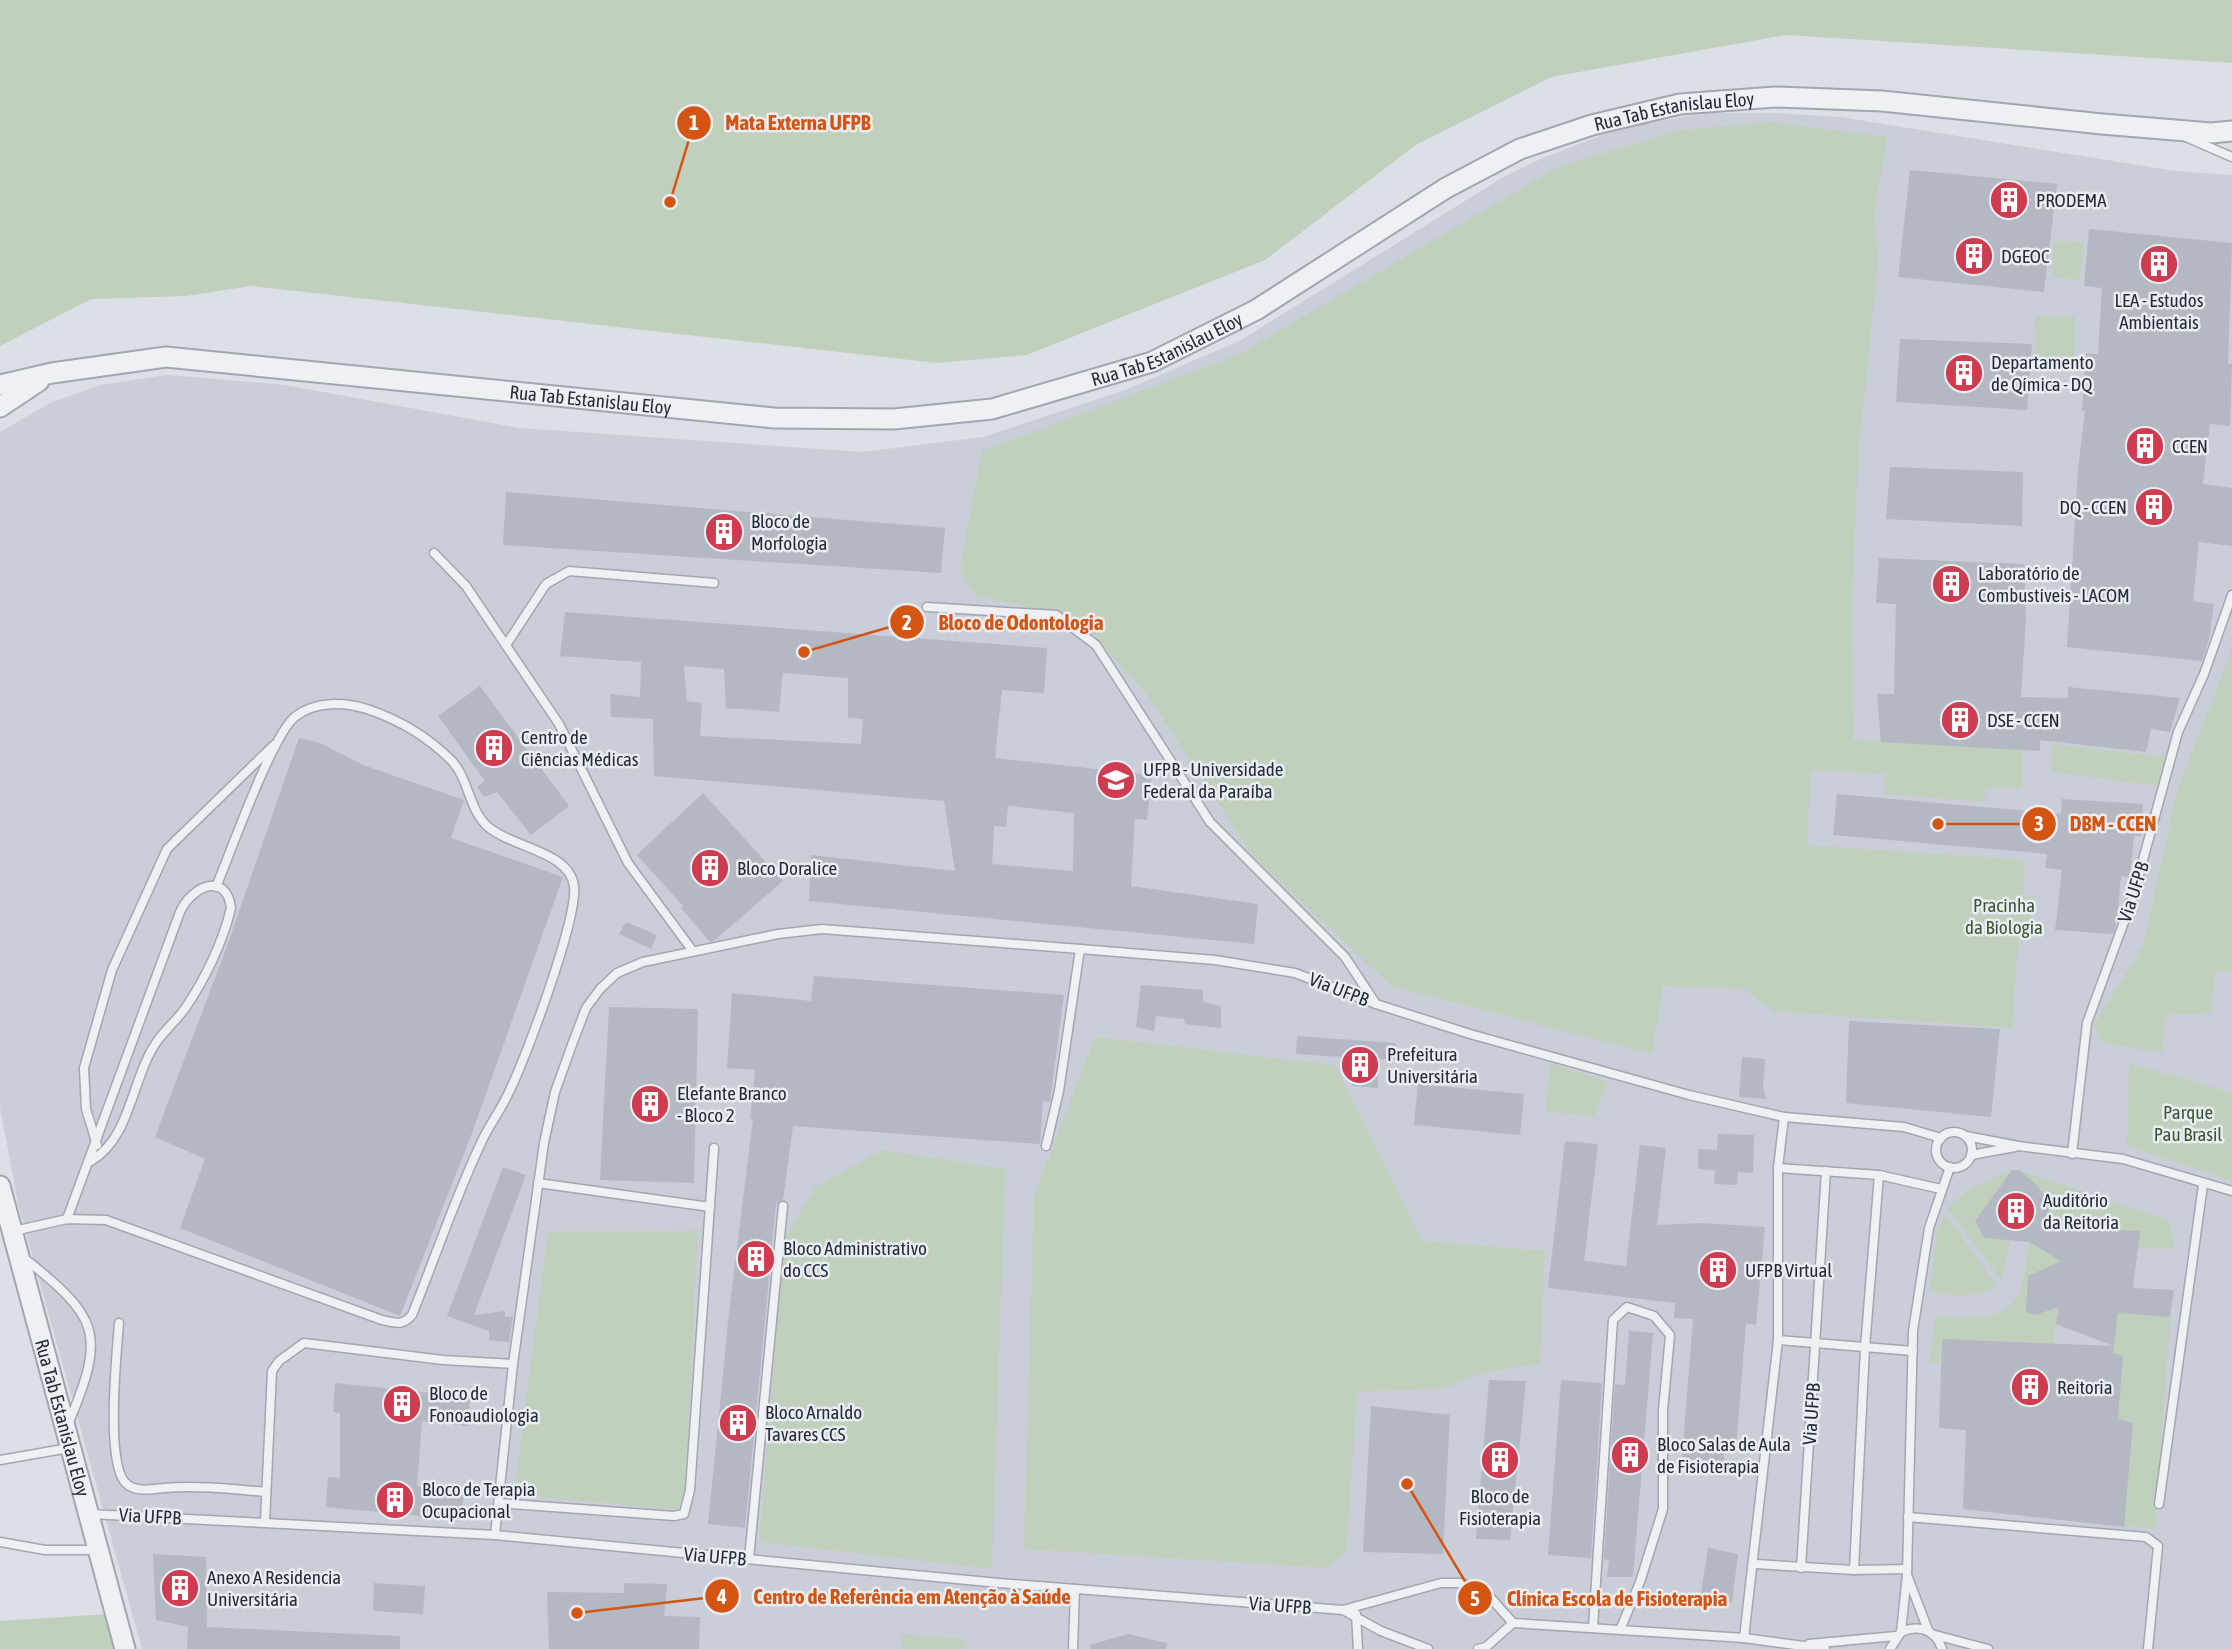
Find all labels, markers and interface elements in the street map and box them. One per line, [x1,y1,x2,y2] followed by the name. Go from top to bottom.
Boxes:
[1592,88,1755,135] street label: Rua Tab Estanislau Eloy
[676,102,885,144] callout: Mata Externa UFPB
[689,110,699,134] text: 1
[725,110,871,134] text: Mata Externa UFPB
[1988,179,2030,221] building icon: PRODEMA
[2036,189,2107,211] place label: PRODEMA
[1953,235,1995,277] building icon: DGEOC
[2138,243,2180,285] building icon: LEA - Estudos Ambientais
[2001,245,2050,267] place label: DGEOC
[2115,289,2204,333] place label: LEA - Estudos Ambientais
[1088,308,1246,390] street label: Rua Tab Estanislau Eloy
[1991,351,2094,395] place label: Departamento de Qímica - DQ
[1943,352,1985,394] building icon: Departamento de Qímica - DQ
[509,381,672,419] street label: Rua Tab Estanislau Eloy
[2124,425,2166,467] building icon: CCEN
[2172,435,2208,457] place label: CCEN
[2133,486,2175,528] building icon: DQ - CCEN
[2059,496,2127,518] place label: DQ - CCEN
[751,510,827,554] place label: Bloco de Morfologia
[703,511,745,553] building icon: Bloco de Morfologia
[1978,562,2130,606] place label: Laboratório de Combustíveis - LACOM
[1930,563,1972,605] building icon: Laboratório de Combustíveis - LACOM
[889,601,1117,643] callout: Bloco de Odontologia
[902,610,912,634] text: 2
[939,610,1104,634] text: Bloco de Odontologia
[1939,699,1981,741] building icon: DSE - CCEN
[1987,709,2060,731] place label: DSE - CCEN
[521,726,639,770] place label: Centro de Ciências Médicas
[473,727,515,769] building icon: Centro de Ciências Médicas
[1143,758,1283,802] place label: UFPB - Universidade Federal da Paraíba
[1095,759,1137,801] school or university icon: UFPB - Universidade Federal da Paraíba
[2021,803,2171,845] callout: DBM - CCEN
[2034,811,2044,835] text: 3
[2070,811,2156,835] text: DBM - CCEN
[689,847,731,889] building icon: Bloco Doralice
[737,857,837,879] place label: Bloco Doralice
[2113,859,2153,925] street label: Via UFPB
[1965,894,2043,938] park label: Pracinha da Biologia
[1306,968,1372,1010] street label: Via UFPB
[1387,1043,1478,1087] place label: Prefeitura Universitária
[1339,1044,1381,1086] building icon: Prefeitura Universitária
[677,1082,787,1126] place label: Elefante Branco - Bloco 2
[629,1083,671,1125] building icon: Elefante Branco - Bloco 2
[2154,1101,2222,1145] park label: Parque Pau Brasil
[2043,1189,2119,1233] place label: Auditório da Reitoria
[1995,1190,2037,1232] building icon: Auditório da Reitoria
[783,1237,927,1281] place label: Bloco Administrativo do CCS
[735,1238,777,1280] building icon: Bloco Administrativo do CCS
[1697,1249,1739,1291] building icon: UFPB Virtual
[1745,1259,1832,1281] place label: UFPB Virtual
[31,1336,94,1499] street label: Rua Tab Estanislau Eloy
[2009,1366,2051,1408] building icon: Reitoria
[2057,1376,2113,1398] place label: Reitoria
[429,1382,539,1426] place label: Bloco de Fonoaudiologia
[1798,1382,1824,1446] street label: Via UFPB
[381,1383,423,1425] building icon: Bloco de Fonoaudiologia
[765,1401,862,1445] place label: Bloco Arnaldo Tavares CCS
[717,1402,759,1444] building icon: Bloco Arnaldo Tavares CCS
[1657,1433,1791,1477] place label: Bloco Salas de Aula de Fisioterapia
[1609,1434,1651,1476] building icon: Bloco Salas de Aula de Fisioterapia
[1479,1439,1521,1481] building icon: Bloco de Fisioterapia
[422,1478,536,1522] place label: Bloco de Terapia Ocupacional
[374,1479,416,1521] building icon: Bloco de Terapia Ocupacional
[1459,1485,1541,1529] place label: Bloco de Fisioterapia
[118,1503,182,1529] street label: Via UFPB
[683,1542,747,1570] street label: Via UFPB
[207,1566,341,1610] place label: Anexo A Residencia Universitária
[159,1567,201,1609] building icon: Anexo A Residencia Universitária
[704,1575,1085,1617] callout: Centro de Referência em Atenção à Saúde
[1457,1577,1741,1619] callout: Clínica Escola de Fisioterapia
[716,1584,727,1608] text: 4
[753,1584,1071,1608] text: Centro de Referência em Atenção à Saúde
[1470,1586,1480,1610] text: 5
[1507,1586,1728,1610] text: Clínica Escola de Fisioterapia
[1248,1592,1312,1618] street label: Via UFPB

